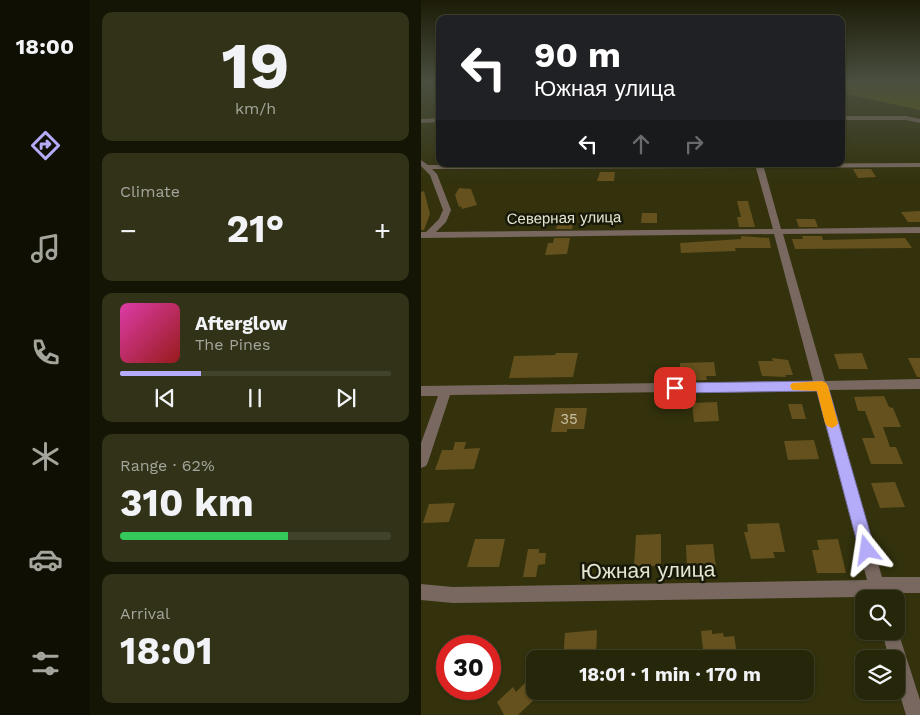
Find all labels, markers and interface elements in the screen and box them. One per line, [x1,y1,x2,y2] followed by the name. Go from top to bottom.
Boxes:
[221,28,290,104] text: 19
[16,34,74,59] text: 18:00
[534,34,621,76] text: 90 m
[451,35,516,100] icon: left
[534,76,675,101] text: Южная улица
[235,99,276,118] text: km/h
[28,128,63,163] icon: directions
[574,130,602,158] icon: left
[627,130,655,158] icon: ahead
[680,130,708,158] icon: right
[120,182,180,201] text: Climate
[227,207,284,251] text: 21°
[506,208,622,228] street label: Северная улица
[120,214,137,247] text: −
[374,214,391,247] text: +
[28,231,63,266] icon: music
[195,312,287,335] text: Afterglow
[28,335,63,370] icon: phone
[195,335,271,354] text: The Pines
[654,367,696,409] pin
[661,374,689,402] icon: arrive
[151,384,179,412] icon: previous
[241,384,269,412] icon: pause
[332,384,360,412] icon: next
[560,410,578,428] house number: 35
[28,439,63,474] icon: climate
[120,456,215,475] text: Range · 62%
[120,481,254,525] text: 310 km
[840,523,892,575] position arrow
[28,542,63,577] icon: car
[580,556,716,584] street label: Южная улица
[855,590,905,700] map controls
[855,590,905,640] button: search
[120,604,170,623] text: Arrival
[120,629,213,673] text: 18:01
[436,635,501,700] speed limit sign: 30
[28,646,63,681] icon: filters
[855,650,905,700] button: layers
[579,663,761,686] text: 18:01 · 1 min · 170 m

